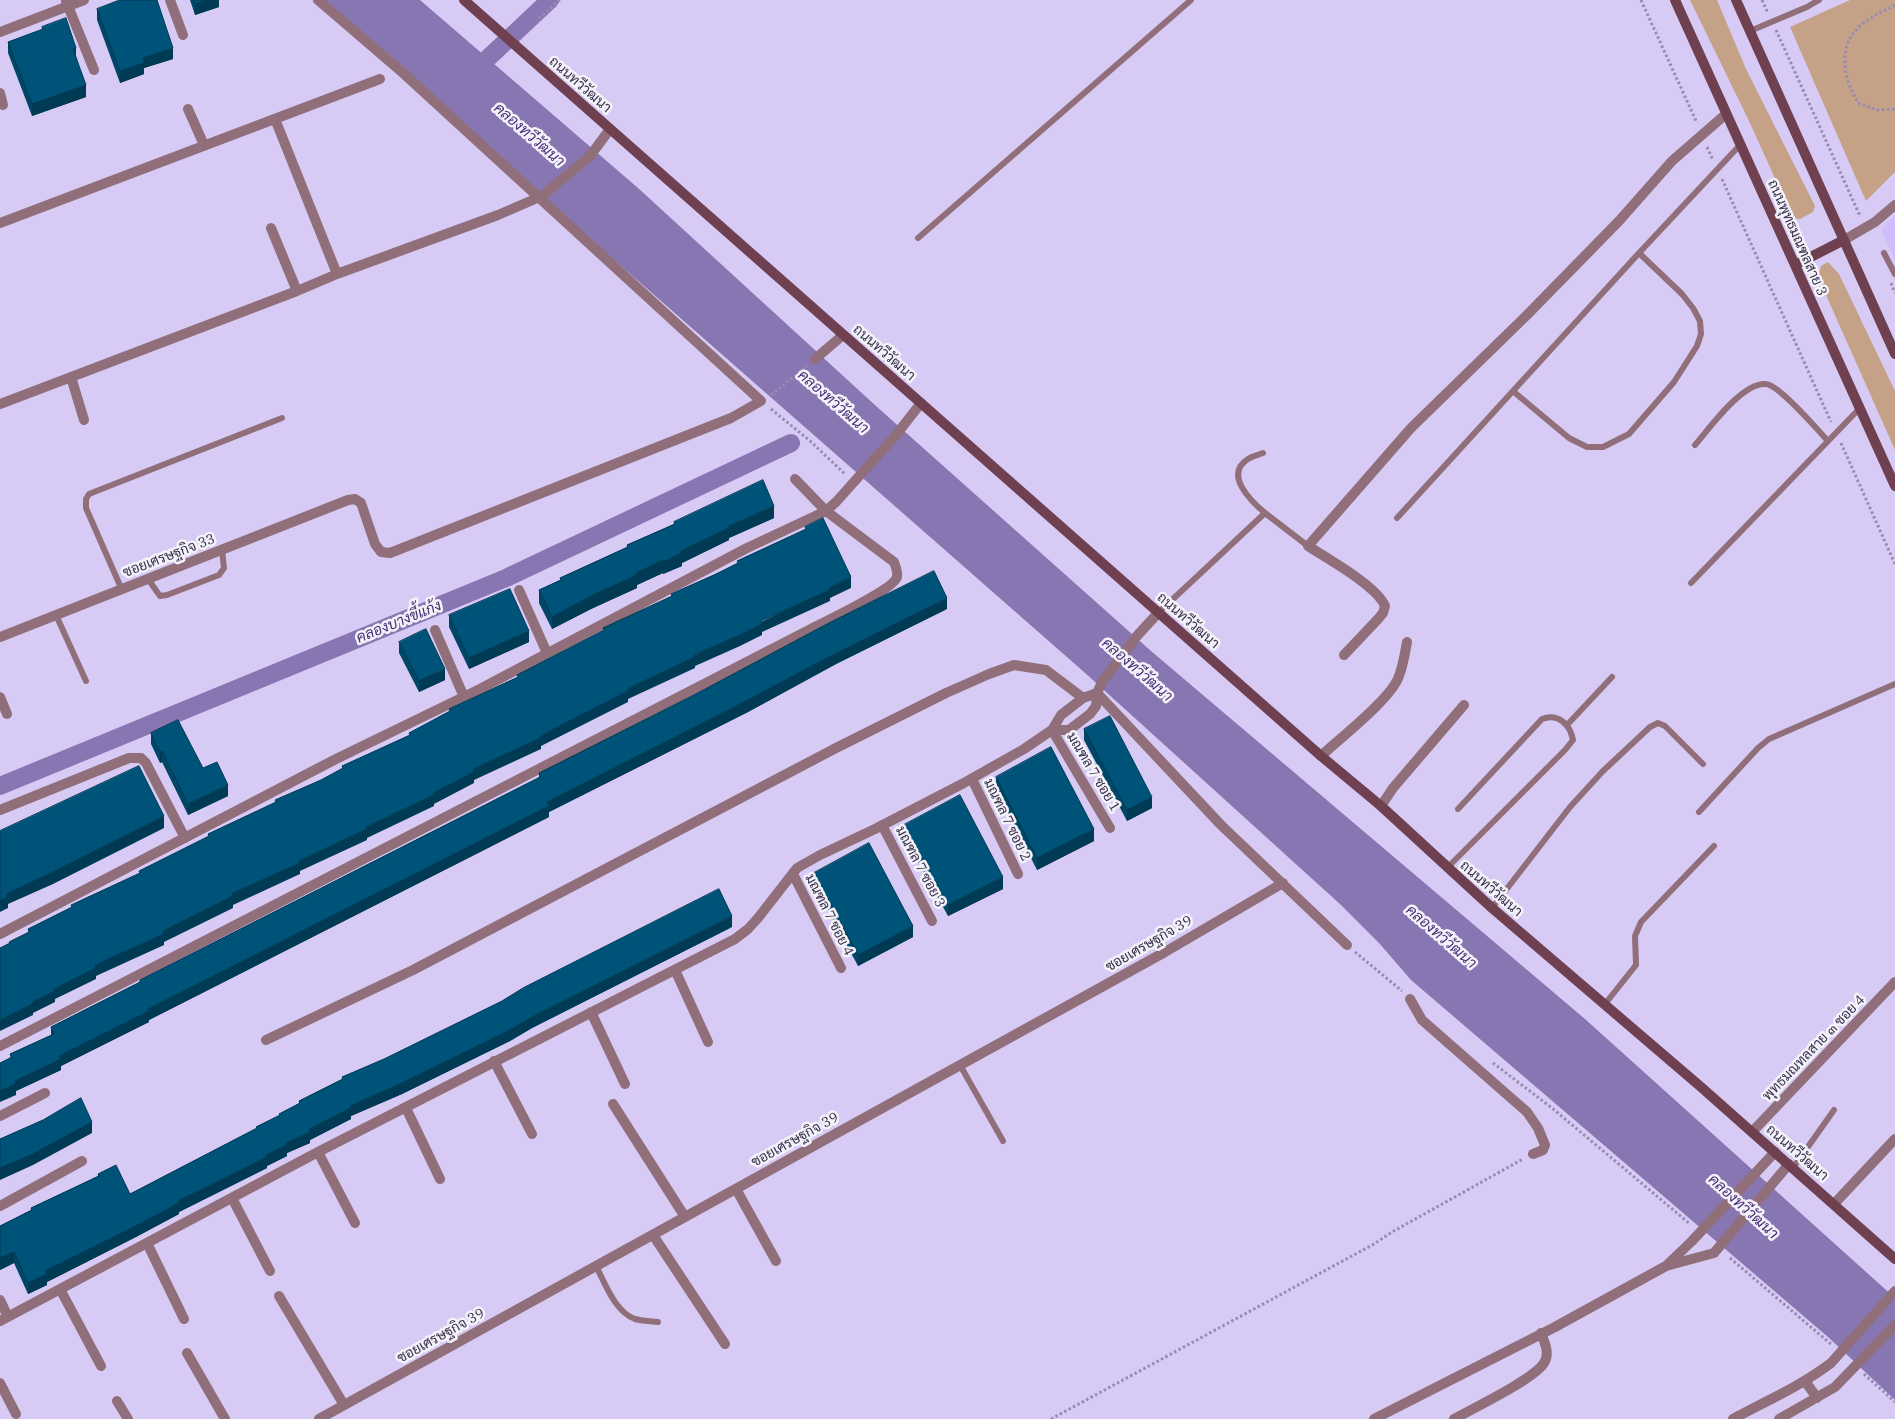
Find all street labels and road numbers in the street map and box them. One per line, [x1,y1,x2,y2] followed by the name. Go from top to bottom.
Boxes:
[545,53,615,117] street label: ถนนทวีวัฒนา
[1764,177,1830,299] street label: ถนนพุทธมณฑลสาย 3
[849,321,919,385] street label: ถนนทวีวัฒนา
[121,531,217,581] street label: ซอยเศรษฐกิจ 33
[1153,589,1223,653] street label: ถนนทวีวัฒนา
[1063,729,1123,815] street label: มณฑล 7 ซอย 1
[980,776,1034,864] street label: มณฑล 7 ซอย 2
[892,823,948,911] street label: มณฑล 7 ซอย 3
[1456,857,1526,921] street label: ถนนทวีวัฒนา
[801,871,857,959] street label: มณฑล 7 ซอย 4
[1103,912,1195,976] street label: ซอยเศรษฐกิจ 39
[1759,992,1869,1104] street label: พุทธมณทลสาย ๓ ซอย 4
[748,1109,842,1171] street label: ซอยเศรษฐกิจ 39
[1762,1121,1832,1185] street label: ถนนทวีวัฒนา
[394,1305,488,1367] street label: ซอยเศรษฐกิจ 39

